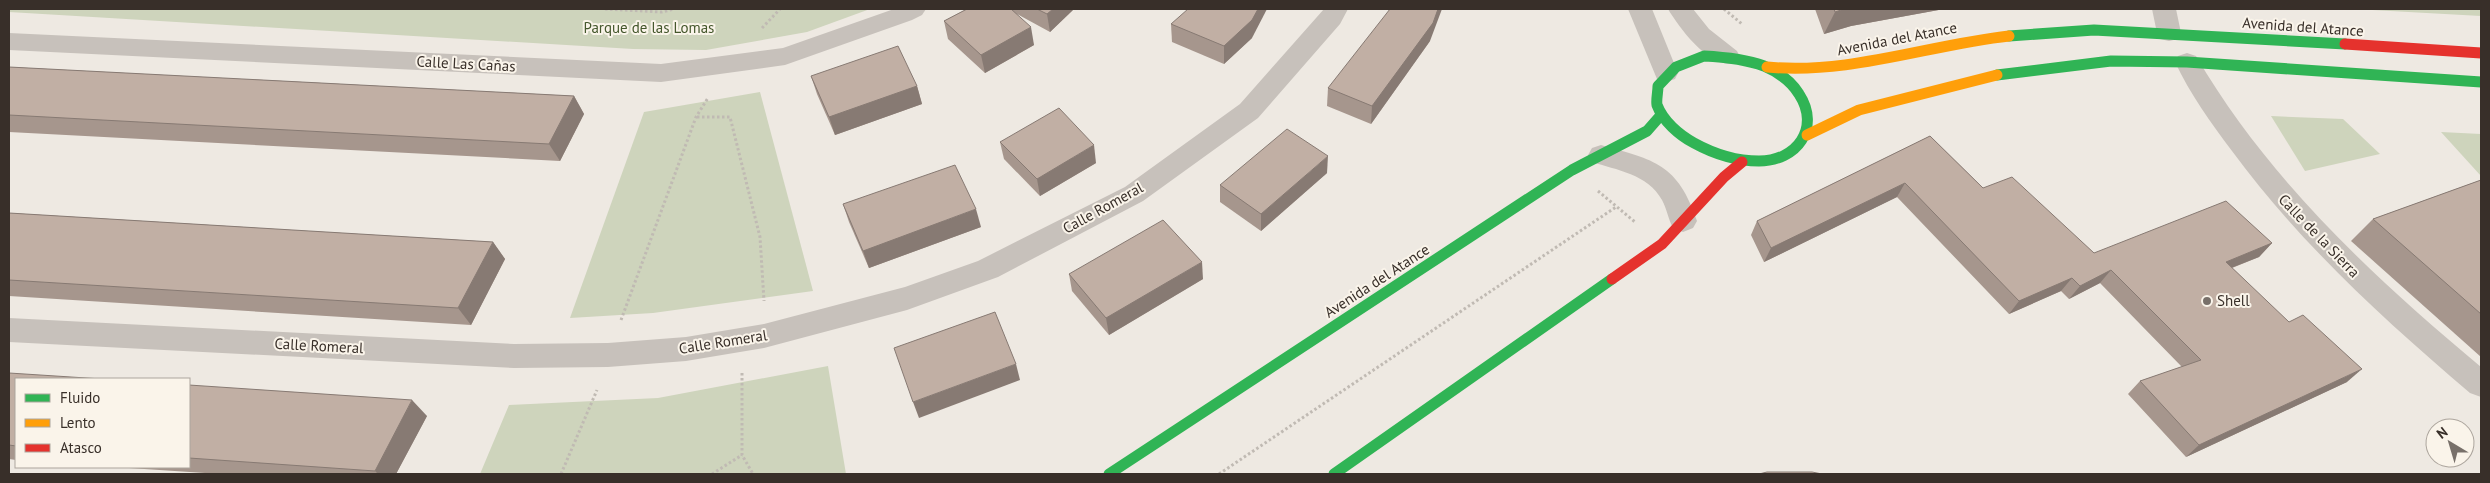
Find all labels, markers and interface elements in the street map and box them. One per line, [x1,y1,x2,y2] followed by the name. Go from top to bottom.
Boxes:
[2242,13,2364,40] street label: Avenida del Atance
[584,18,714,37] park label: Parque de las Lomas
[1835,18,1958,59] street label: Avenida del Atance
[416,51,516,76] street label: Calle Las Cañas
[1059,177,1147,237] street label: Calle Romeral
[2275,190,2364,281] street label: Calle de la Sierra
[1321,240,1433,322] street label: Avenida del Atance
[2217,291,2250,310] place label: Shell
[2201,295,2213,307] marker: Shell
[677,325,769,358] street label: Calle Romeral
[274,334,365,357] street label: Calle Romeral
[15,378,190,468] legend
[60,388,100,407] text: Fluido
[60,413,96,432] text: Lento
[2425,418,2475,468] north arrow
[2433,423,2451,443] text: N
[60,438,102,457] text: Atasco

